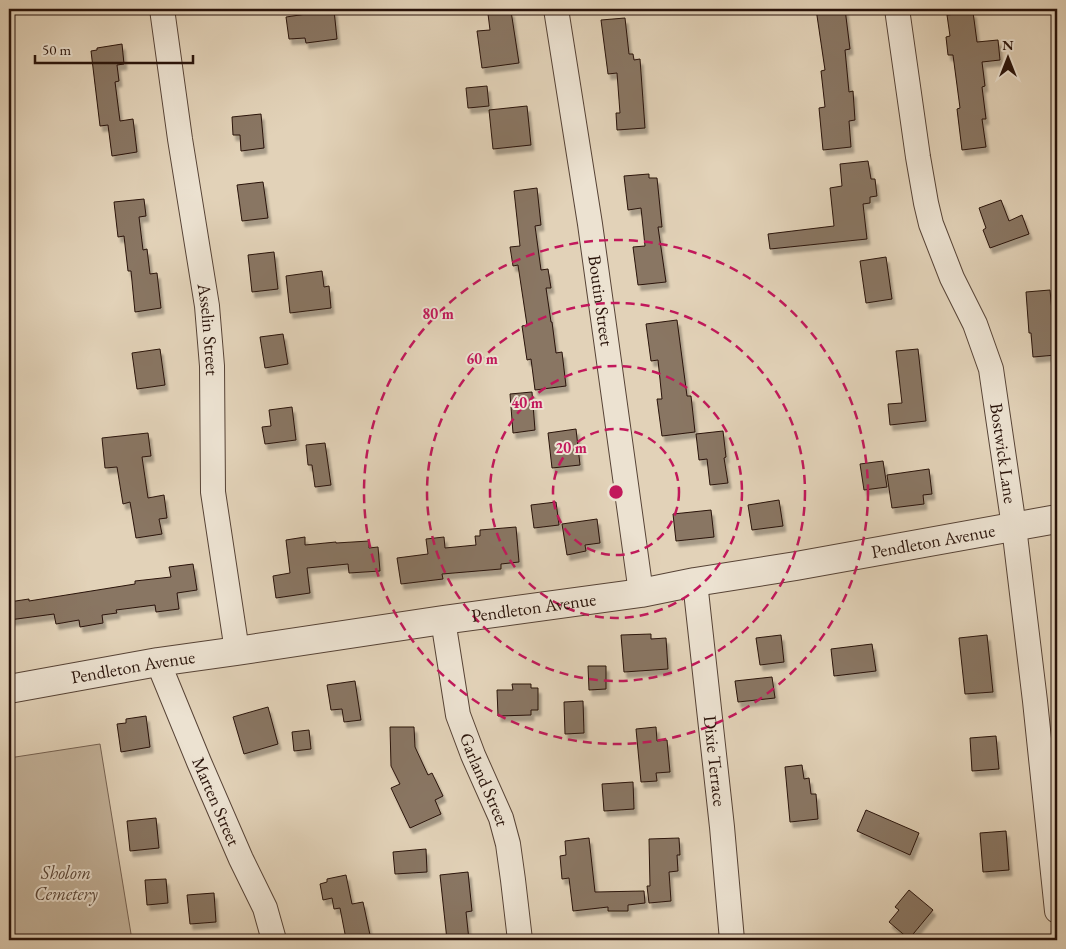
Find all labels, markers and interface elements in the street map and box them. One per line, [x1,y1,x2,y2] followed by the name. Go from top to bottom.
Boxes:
[35,32,192,64] scale bar
[984,32,1034,82] north arrow
[1002,36,1014,54] text: N
[42,40,71,59] text: 50 m
[583,253,619,348] street label: Boutin Street
[192,281,224,376] street label: Asselin Street
[422,304,454,323] text: 80 m
[466,349,498,368] text: 60 m
[511,393,543,412] text: 40 m
[985,401,1022,505] street label: Bostwick Lane
[555,438,587,457] text: 20 m
[607,483,625,501] centre of rings
[869,518,997,563] street label: Pendleton Avenue
[470,587,597,627] street label: Pendleton Avenue
[69,645,196,689] street label: Pendleton Avenue
[699,714,732,807] street label: Dixie Terrace
[455,730,515,829] street label: Garland Street
[187,753,246,849] street label: Marten Street
[34,861,98,906] park label: Sholom Cemetery

